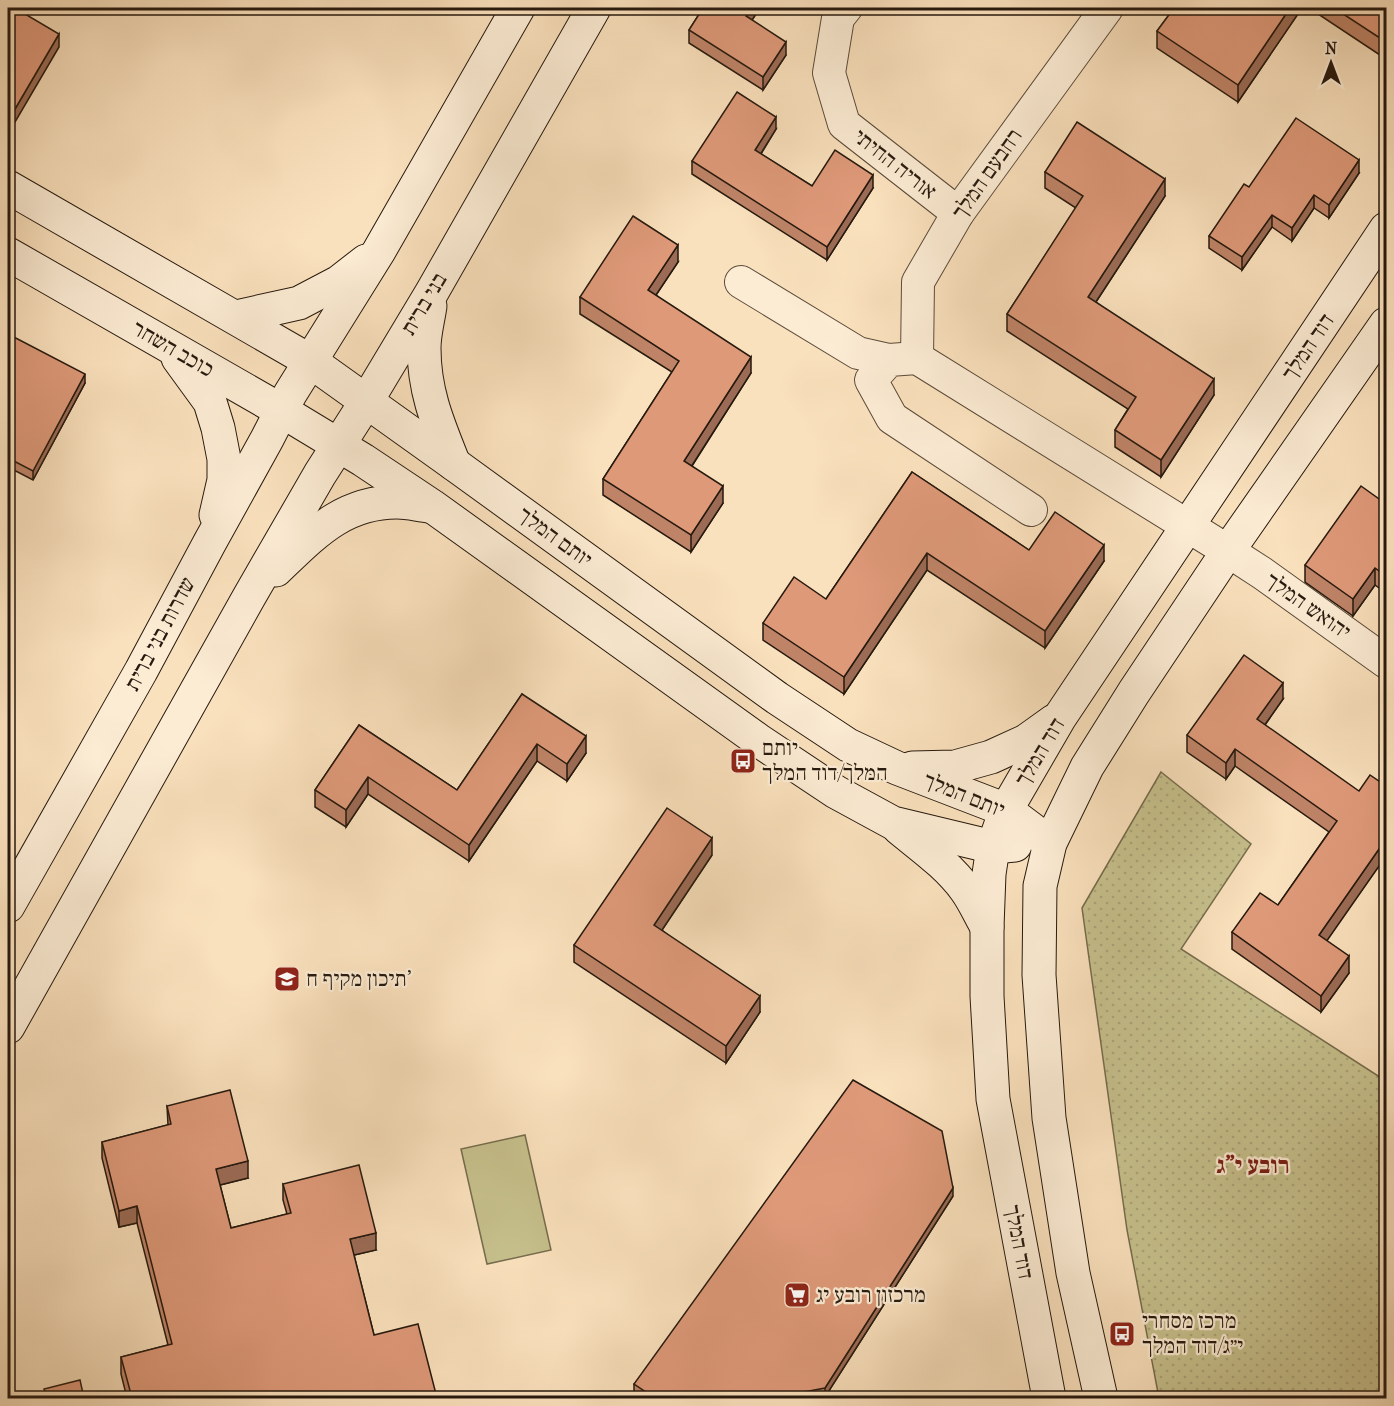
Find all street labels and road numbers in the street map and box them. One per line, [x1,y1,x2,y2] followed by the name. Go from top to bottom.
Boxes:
[848,123,942,205] street label: אוריה החיתי
[946,124,1028,224] street label: רחבעם המלך
[395,268,453,340] street label: בני ברית
[1276,308,1340,386] street label: דוד המלך
[128,315,218,383] street label: כוכב השחר
[513,501,597,573] street label: יותם המלך
[1260,567,1356,645] street label: יהואש המלך
[119,573,201,695] street label: שדרות בני ברית
[1009,713,1071,791] street label: דוד המלך
[919,767,1009,823] street label: יותם המלך
[999,1203,1039,1281] street label: דוד המלך

